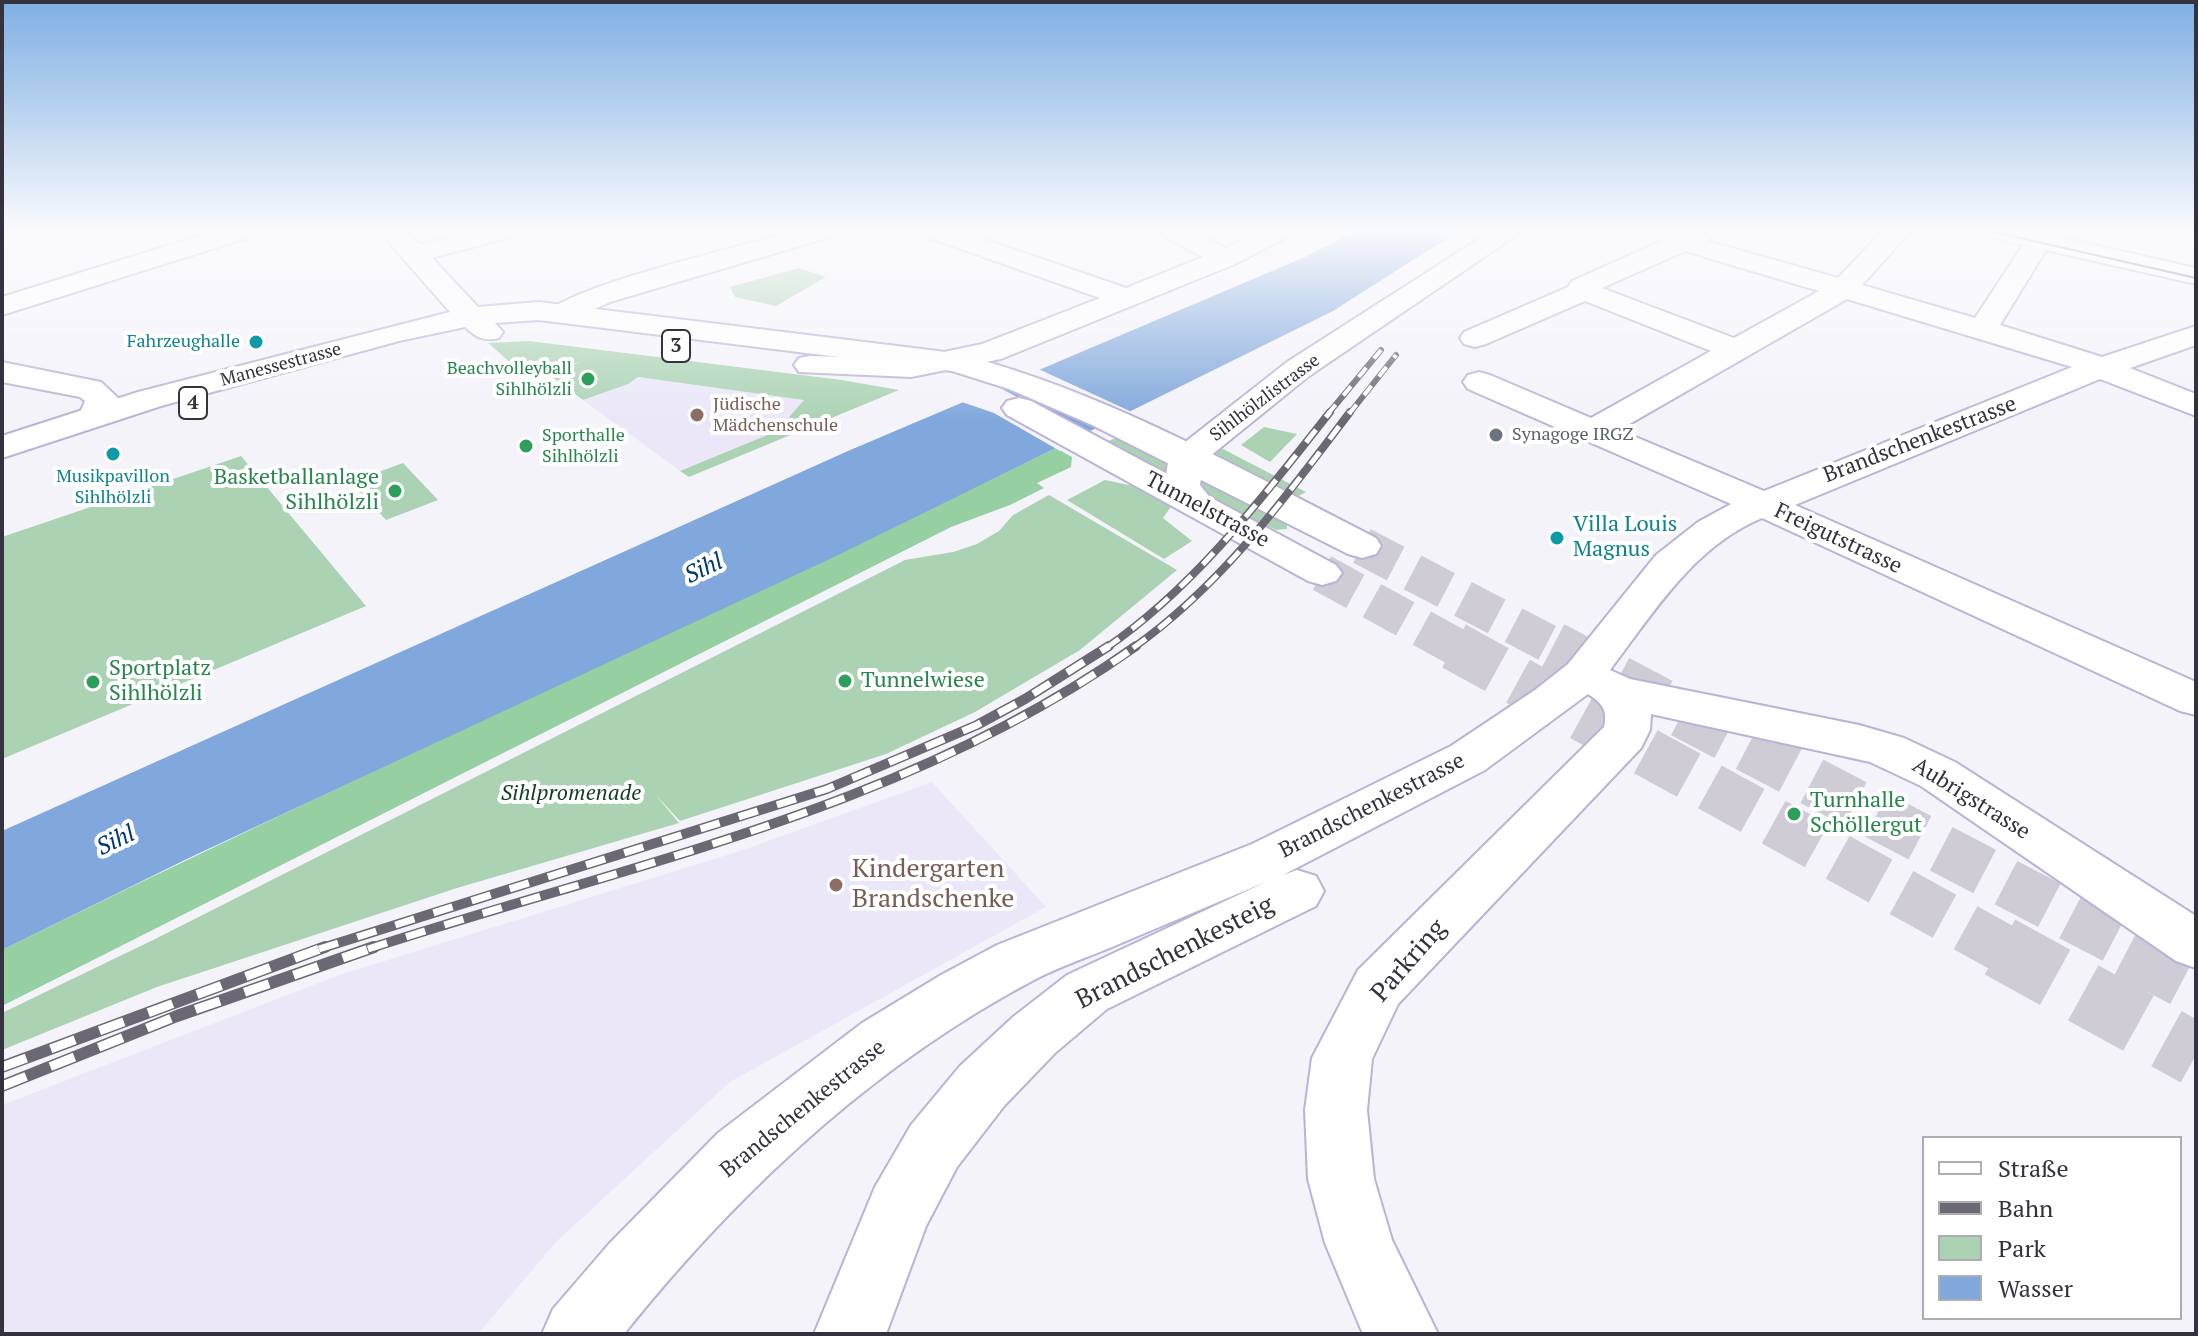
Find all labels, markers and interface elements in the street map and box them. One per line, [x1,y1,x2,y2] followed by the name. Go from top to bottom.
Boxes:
[662,330,690,362] road number: 3
[127,331,240,353] place label: Fahrzeughalle
[247,333,265,351] marker: Fahrzeughalle
[218,338,344,392] street label: Manessestrasse
[1206,350,1324,446] street label: Sihlhölzlistrasse
[447,358,572,400] place label: Beachvolleyball Sihlhölzli
[579,370,597,388] marker: Beachvolleyball Sihlhölzli
[179,387,207,419] road number: 4
[1820,391,2020,489] street label: Brandschenkestrasse
[713,394,838,436] place label: Jüdische Mädchenschule
[688,406,706,424] marker: Jüdische Mädchenschule
[1512,424,1633,446] place label: Synagoge IRGZ
[542,425,625,468] place label: Sporthalle Sihlhölzli
[1487,426,1505,444] marker: Synagoge IRGZ
[517,437,535,455] marker: Sporthalle Sihlhölzli
[104,445,122,463] marker: Musikpavillon Sihlhölzli
[214,465,379,516] place label: Basketballanlage Sihlhölzli
[56,466,170,508] place label: Musikpavillon Sihlhölzli
[1140,466,1274,554] street label: Tunnelstrasse
[386,482,404,500] marker: Basketballanlage Sihlhölzli
[1770,498,1906,580] street label: Freigutstrasse
[1573,512,1677,564] place label: Villa Louis Magnus
[1548,529,1566,547] marker: Villa Louis Magnus
[680,548,728,590] water label: Sihl
[109,656,211,708] place label: Sportplatz Sihlhölzli
[861,668,985,694] place label: Tunnelwiese
[836,672,854,690] marker: Tunnelwiese
[84,673,102,691] marker: Sportplatz Sihlhölzli
[1275,748,1469,864] street label: Brandschenkestrasse
[1907,752,2035,846] street label: Aubrigstrasse
[501,781,641,807] park label: Sihlpromenade
[1810,788,1922,840] place label: Turnhalle Schöllergut
[1785,805,1803,823] marker: Turnhalle Schöllergut
[92,820,140,862] water label: Sihl
[852,854,1014,916] place label: Kindergarten Brandschenke
[827,876,845,894] marker: Kindergarten Brandschenke
[1071,890,1279,1016] street label: Brandschenkesteig
[1365,913,1453,1009] street label: Parkring
[715,1034,891,1184] street label: Brandschenkestrasse
[1922,1136,2182,1320] legend
[1998,1152,2069,1184] text: Straße
[1998,1192,2053,1224] text: Bahn
[1998,1232,2046,1264] text: Park
[1998,1272,2073,1304] text: Wasser

